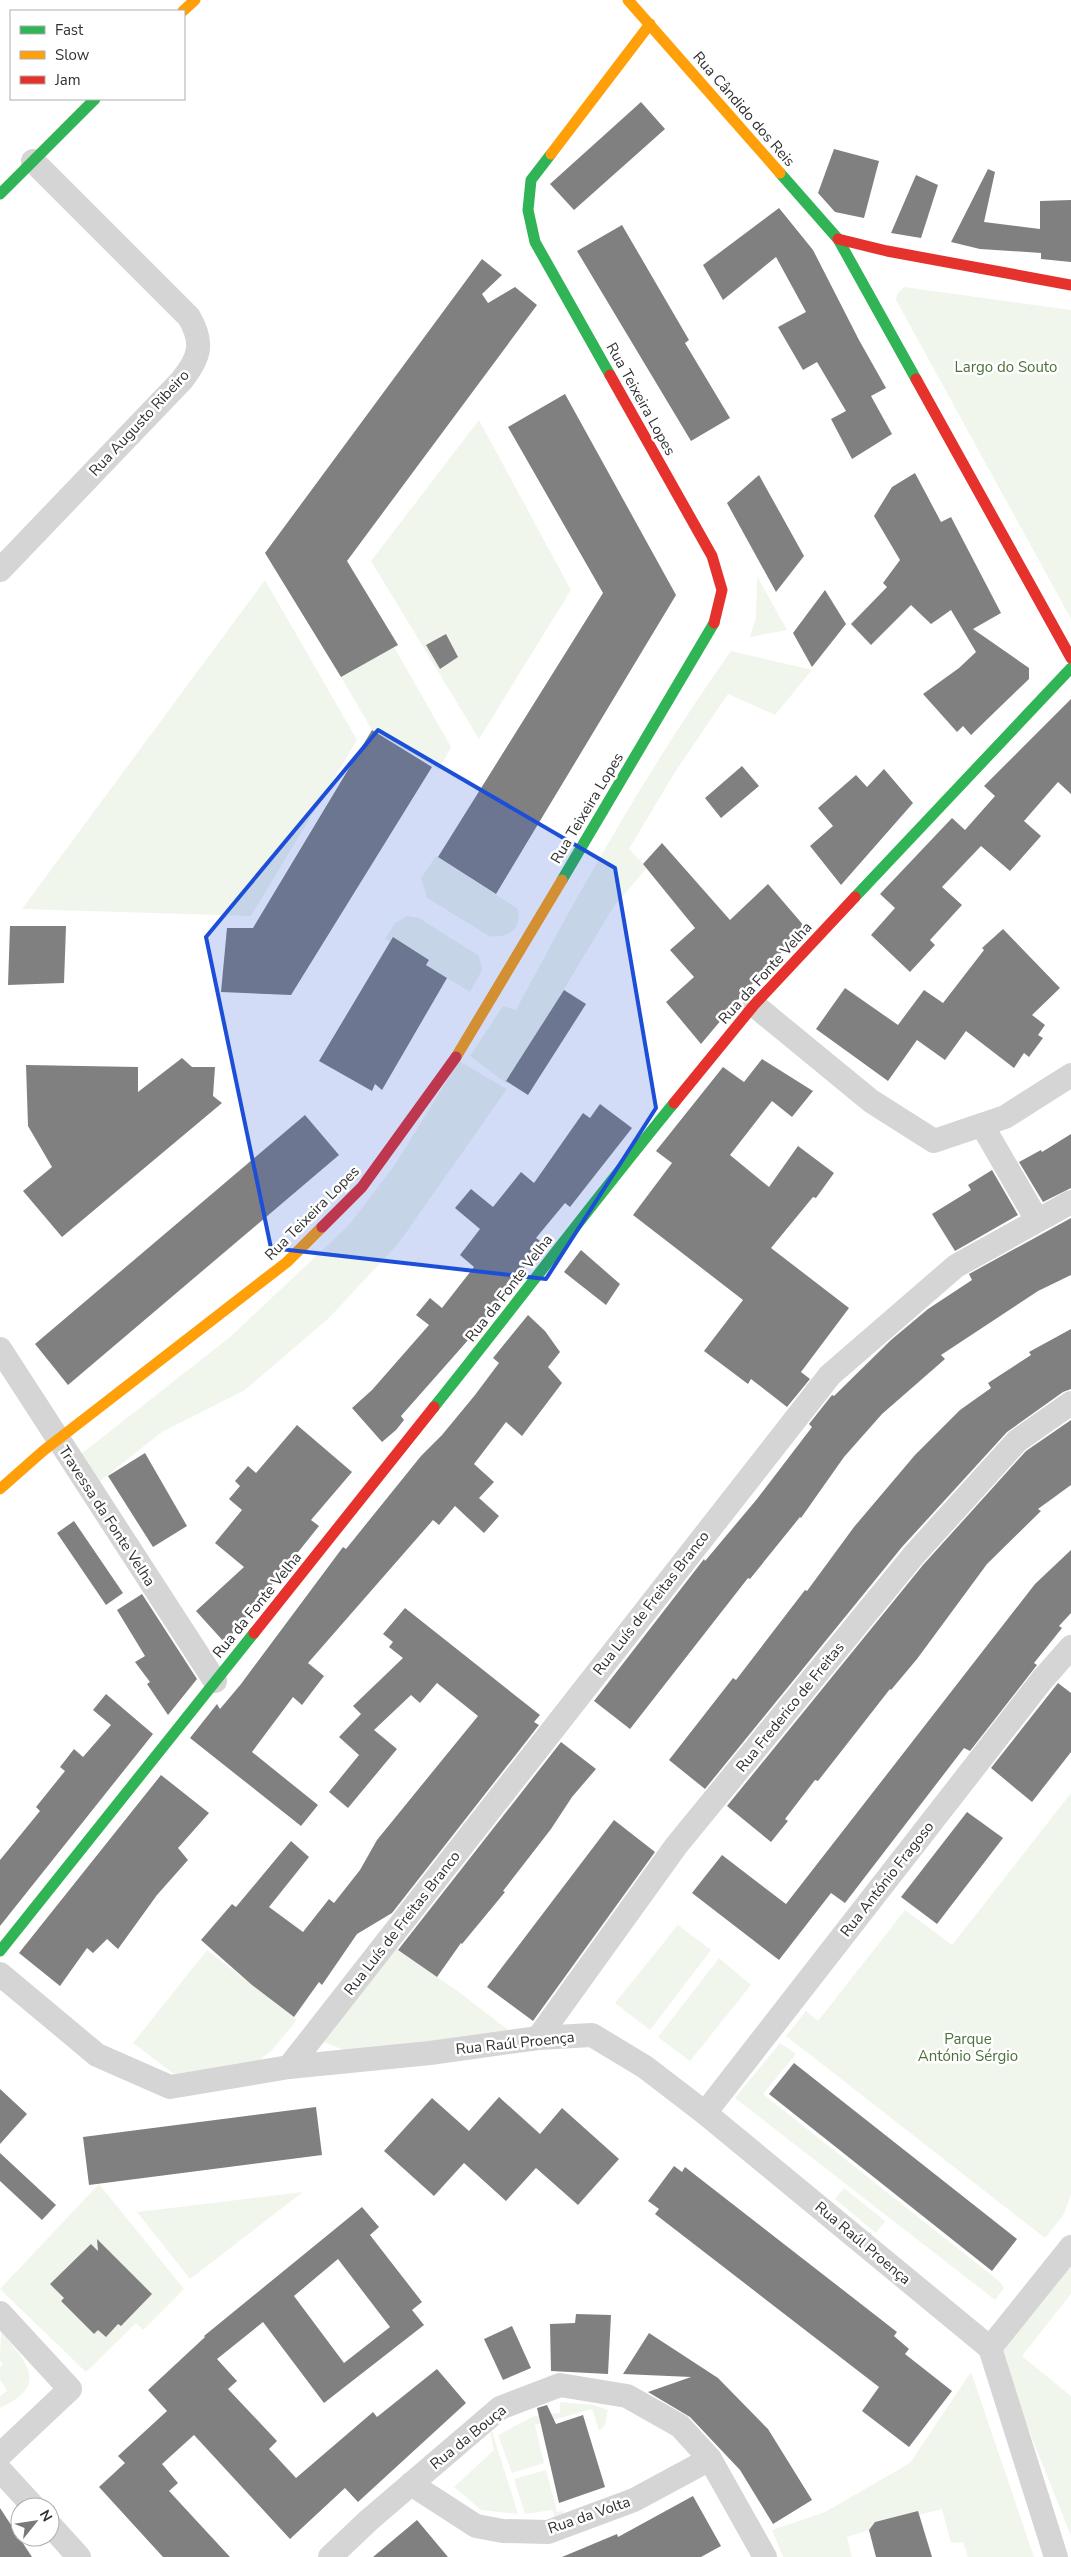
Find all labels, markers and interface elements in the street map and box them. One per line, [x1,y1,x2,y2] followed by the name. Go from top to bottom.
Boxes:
[10,10,185,100] legend
[55,20,84,40] text: Fast
[55,45,90,65] text: Slow
[688,47,800,171] street label: Rua Cândido dos Reis
[54,70,81,90] text: Jam
[602,339,680,459] street label: Rua Teixeira Lopes
[955,357,1057,377] park label: Largo do Souto
[84,365,194,481] street label: Rua Augusto Ribeiro
[546,749,628,867] street label: Rua Teixeira Lopes
[714,918,816,1028] street label: Rua da Fonte Velha
[260,1161,364,1265] street label: Rua Teixeira Lopes
[461,1230,557,1346] street label: Rua da Fonte Velha
[54,1442,160,1590] street label: Travessa da Fonte Velha
[588,1527,714,1679] street label: Rua Luís de Freitas Branco
[208,1548,306,1662] street label: Rua da Fonte Velha
[731,1638,849,1776] street label: Rua Frederico de Freitas
[836,1817,938,1941] street label: Rua António Fragoso
[339,1847,465,1999] street label: Rua Luís de Freitas Branco
[455,2027,575,2059] street label: Rua Raúl Proença
[918,2029,1018,2066] park label: Parque António Sérgio
[811,2197,915,2289] street label: Rua Raúl Proença
[426,2400,510,2474] street label: Rua da Bouça
[545,2492,633,2538] street label: Rua da Volta
[10,2497,60,2547] north arrow
[35,2506,57,2525] text: N

